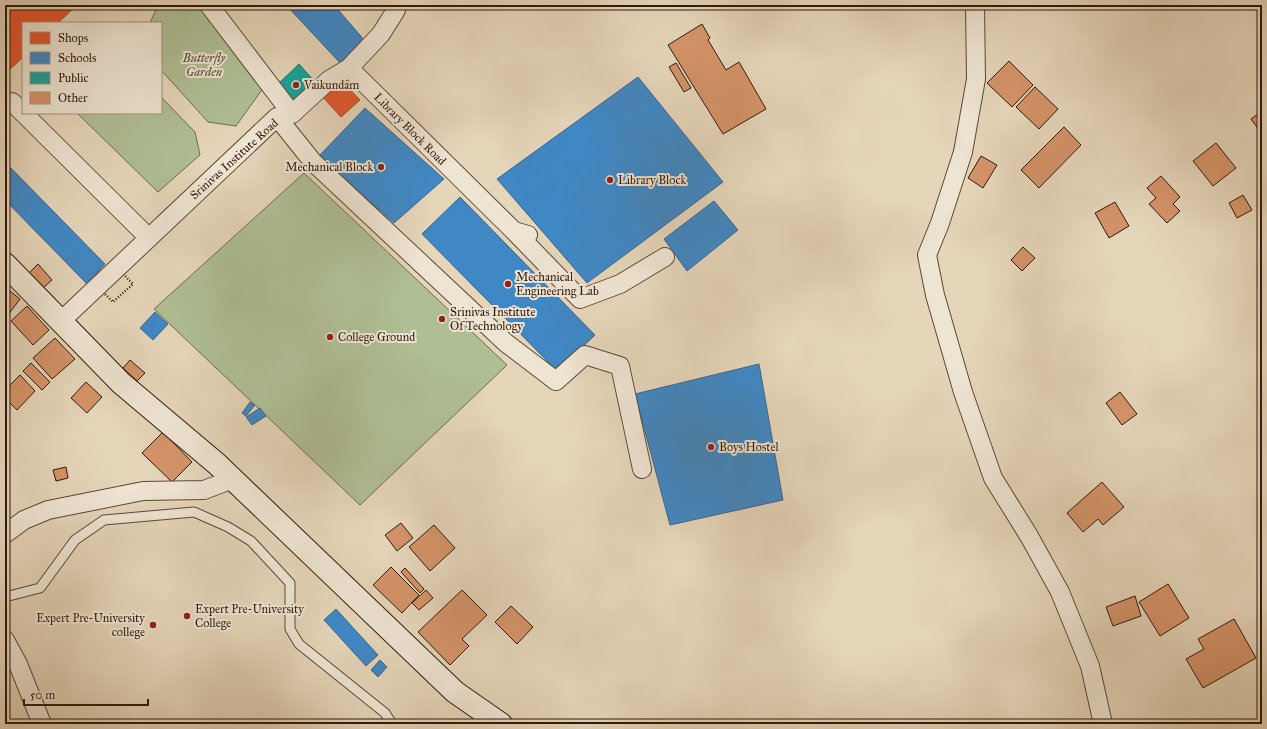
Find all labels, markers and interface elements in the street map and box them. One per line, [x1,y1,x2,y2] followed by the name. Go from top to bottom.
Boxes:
[22,22,162,114] legend
[58,31,88,45] text: Shops
[58,51,96,65] text: Schools
[182,51,226,79] park label: Butterfly Garden
[58,71,89,85] text: Public
[303,78,359,92] place label: Vaikundam
[291,80,301,90] marker: Vaikundam
[371,90,449,168] street label: Library Block Road
[58,91,88,105] text: Other
[187,116,281,202] street label: Srinivas Institute Road
[285,160,373,174] place label: Mechanical Block
[376,162,386,172] marker: Mechanical Block
[618,173,687,187] place label: Library Block
[605,175,615,185] marker: Library Block
[516,270,599,299] place label: Mechanical Engineering Lab
[503,279,513,289] marker: Mechanical Engineering Lab
[450,305,536,334] place label: Srinivas Institute Of Technology
[437,314,447,324] marker: Srinivas Institute Of Technology
[338,330,415,345] place label: College Ground
[325,332,335,342] marker: College Ground
[719,440,780,454] place label: Boys Hostel
[706,442,716,452] marker: Boys Hostel
[195,602,304,631] place label: Expert Pre-University College
[36,611,145,640] place label: Expert Pre-University college
[182,611,192,621] marker: Expert Pre-University College
[148,620,158,630] marker: Expert Pre-University college
[24,681,148,707] scale bar
[30,688,55,702] text: 50 m

